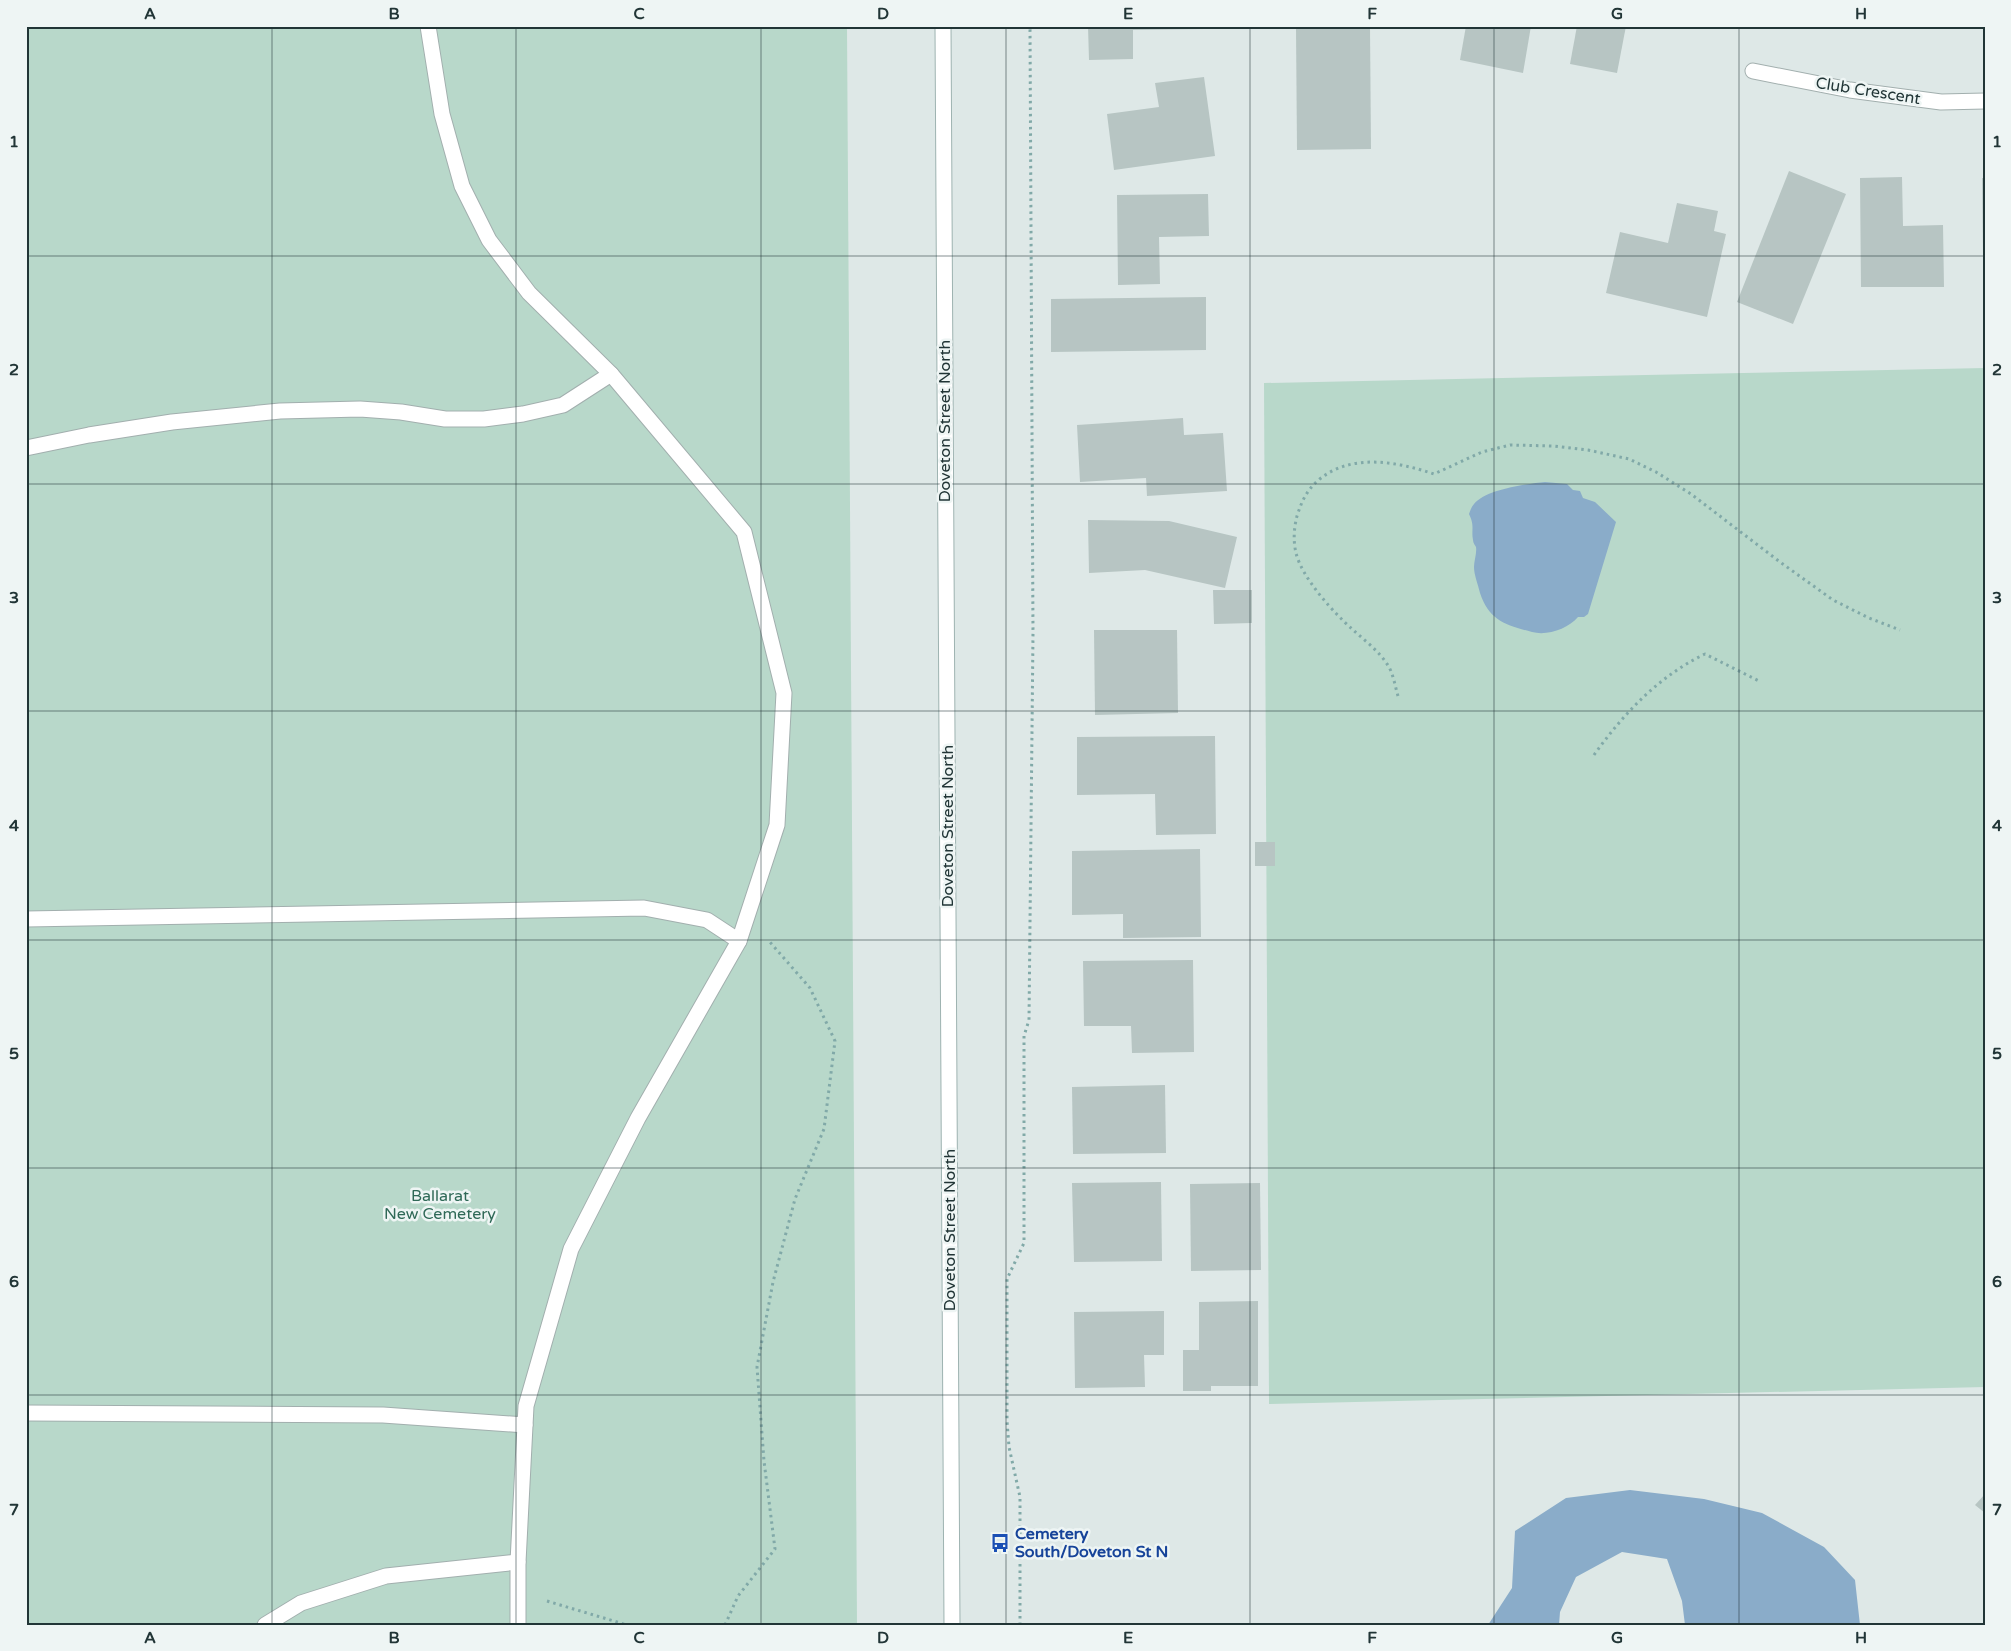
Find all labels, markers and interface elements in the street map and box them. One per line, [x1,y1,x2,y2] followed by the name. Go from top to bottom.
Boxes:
[144,4,156,24] text: A
[388,4,400,24] text: B
[633,4,645,24] text: C
[877,4,889,24] text: D
[1123,4,1133,24] text: E
[1367,4,1377,24] text: F
[1611,4,1623,24] text: G
[1855,4,1867,24] text: H
[1814,73,1922,109] street label: Club Crescent
[9,132,19,152] text: 1
[1992,132,2002,152] text: 1
[935,340,955,502] street label: Doveton Street North
[9,360,19,380] text: 2
[1992,360,2002,380] text: 2
[9,588,19,608] text: 3
[1992,588,2002,608] text: 3
[938,745,958,907] street label: Doveton Street North
[9,816,19,836] text: 4
[1992,816,2002,836] text: 4
[9,1044,19,1064] text: 5
[1992,1044,2002,1064] text: 5
[940,1149,960,1311] street label: Doveton Street North
[384,1186,496,1224] park label: Ballarat New Cemetery
[9,1272,19,1292] text: 6
[1992,1272,2002,1292] text: 6
[9,1500,19,1520] text: 7
[1992,1500,2002,1520] text: 7
[1015,1524,1168,1562] place label: Cemetery South/Doveton St N
[989,1532,1011,1554] bus stop icon: Cemetery South/Doveton St N
[144,1628,156,1648] text: A
[388,1628,400,1648] text: B
[633,1628,645,1648] text: C
[877,1628,889,1648] text: D
[1123,1628,1133,1648] text: E
[1367,1628,1377,1648] text: F
[1611,1628,1623,1648] text: G
[1855,1628,1867,1648] text: H

